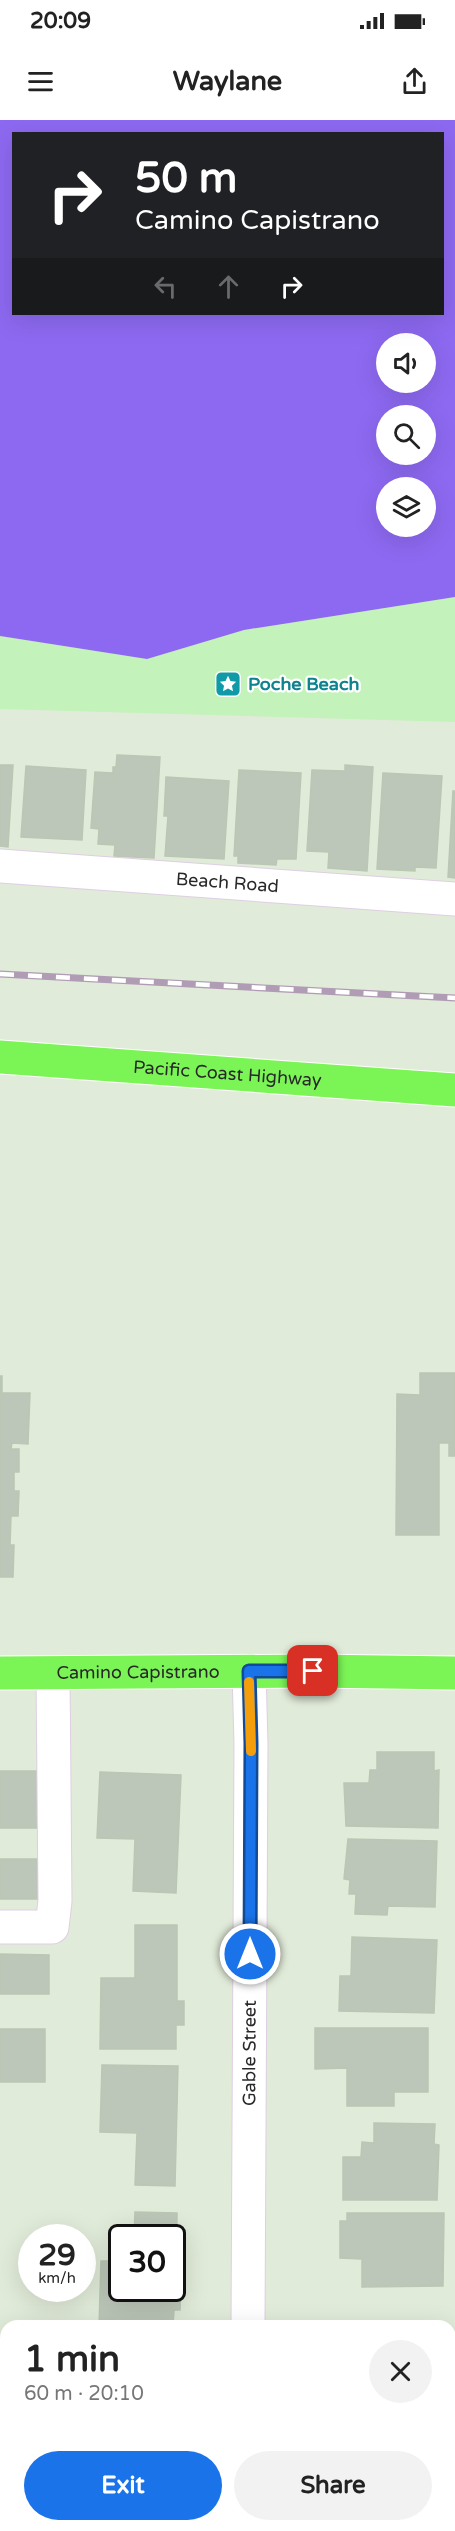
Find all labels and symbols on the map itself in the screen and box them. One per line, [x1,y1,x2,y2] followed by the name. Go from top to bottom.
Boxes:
[213,669,243,699] place icon: Poche Beach
[248,673,359,695] place label: Poche Beach
[175,868,280,897] street label: Beach Road
[132,1056,323,1091] street label: Pacific Coast Highway
[287,1645,338,1696] pin
[56,1661,220,1684] street label: Camino Capistrano
[218,1922,282,1986] position arrow
[238,2000,261,2106] street label: Gable Street
[108,2224,186,2302] speed limit sign: 30

